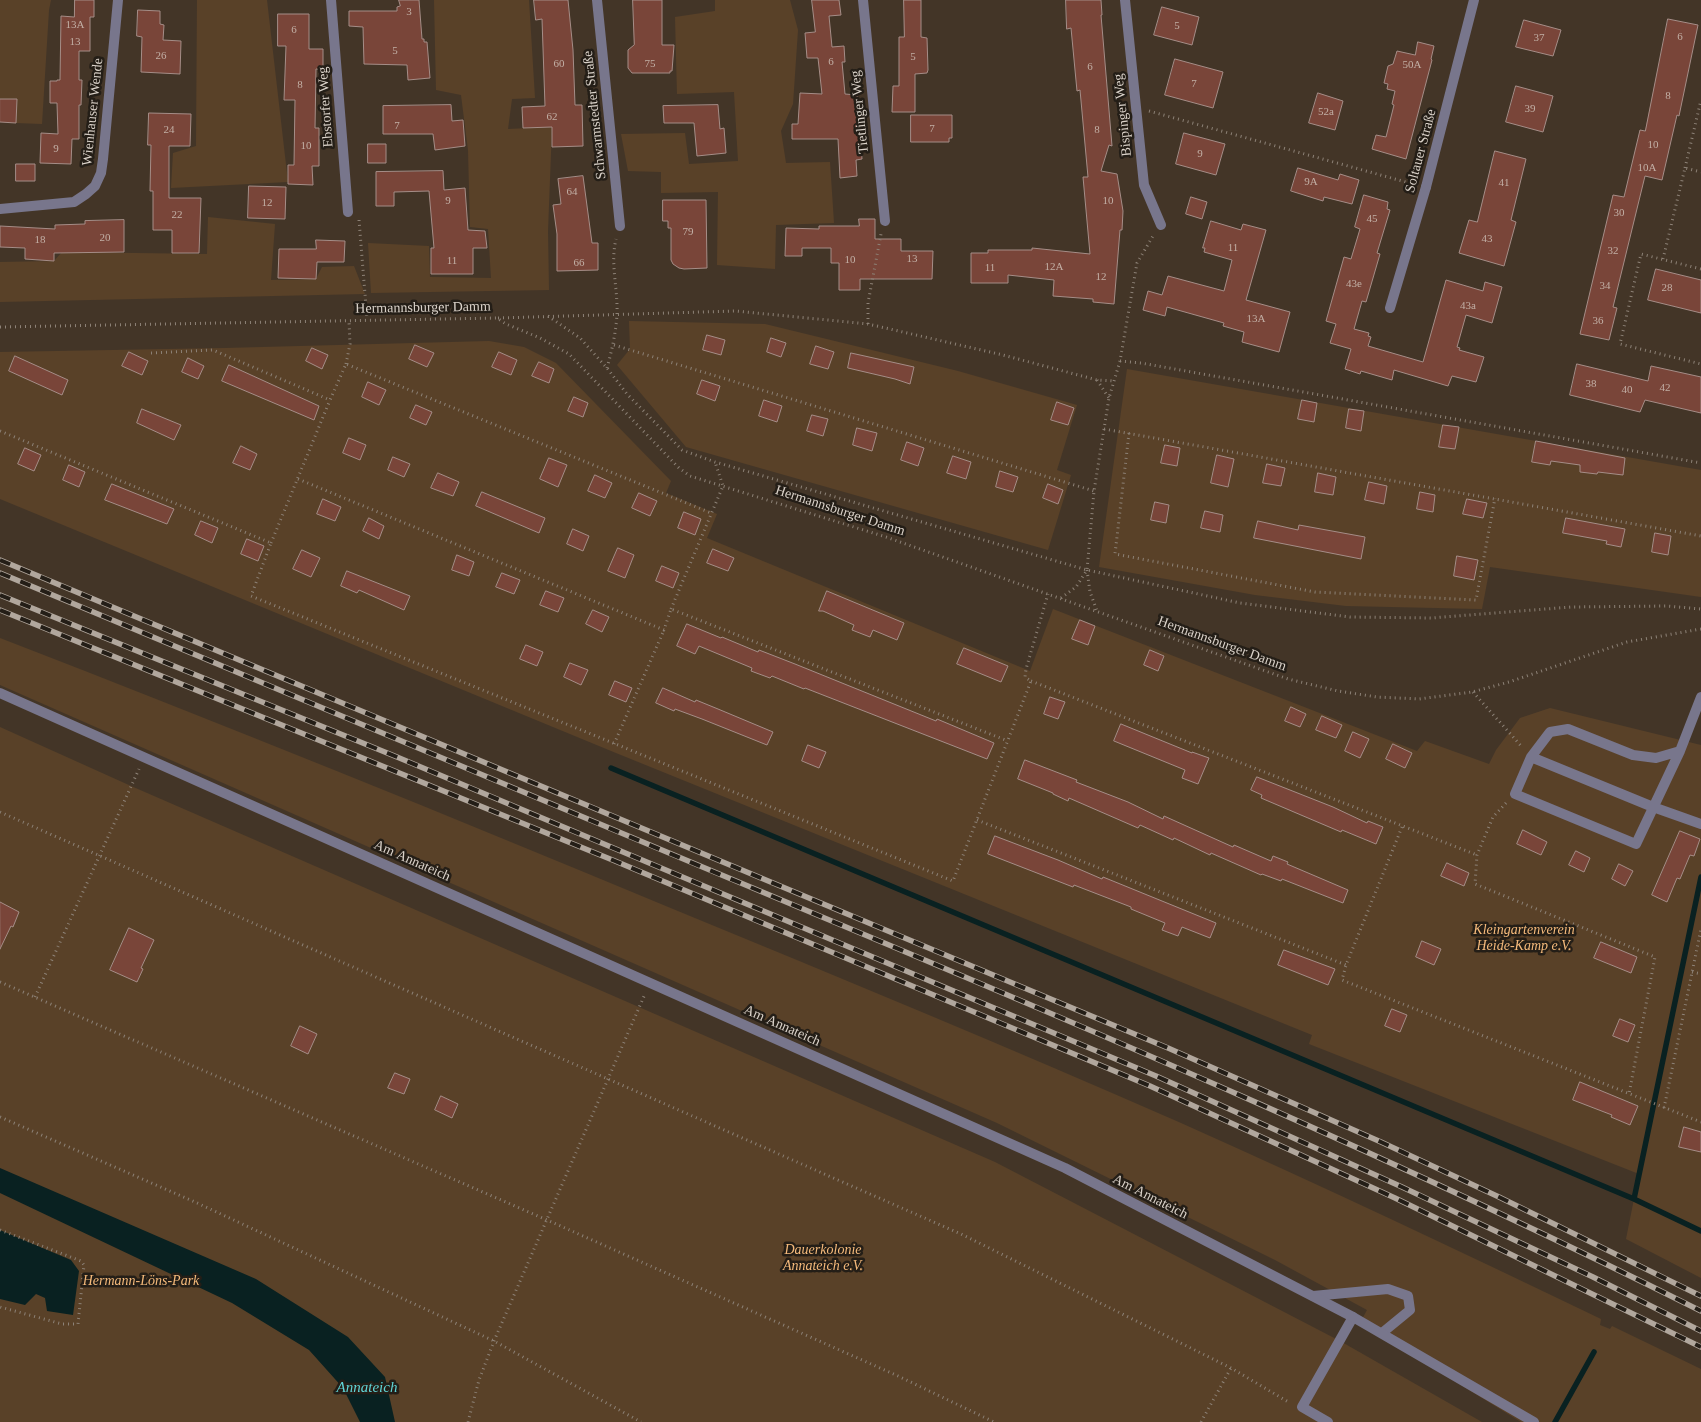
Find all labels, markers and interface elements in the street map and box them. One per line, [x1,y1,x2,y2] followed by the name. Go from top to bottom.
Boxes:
[406,5,412,19] house number: 3
[66,18,84,32] house number: 13A
[1174,19,1180,33] house number: 5
[291,23,297,37] house number: 6
[1677,30,1683,44] house number: 6
[1534,31,1545,45] house number: 37
[70,35,80,49] house number: 13
[392,44,398,58] house number: 5
[156,49,167,63] house number: 26
[580,50,610,180] street label: Schwarmstedter Straße
[910,50,916,64] house number: 5
[828,55,834,69] house number: 6
[79,57,107,167] street label: Wienhauser Wende
[554,57,564,71] house number: 60
[644,57,656,71] house number: 75
[1403,58,1421,72] house number: 50A
[1087,60,1093,74] house number: 6
[315,66,337,148] street label: Ebstorfer Weg
[847,70,873,154] street label: Tietlinger Weg
[1110,73,1136,157] street label: Bispinger Weg
[1191,77,1197,91] house number: 7
[297,78,303,92] house number: 8
[1665,89,1671,103] house number: 8
[1524,102,1536,116] house number: 39
[1318,105,1334,119] house number: 52a
[1402,107,1440,195] street label: Soltauer Straße
[546,110,558,124] house number: 62
[394,119,400,133] house number: 7
[929,122,935,136] house number: 7
[163,123,174,137] house number: 24
[1094,123,1100,137] house number: 8
[1648,138,1659,152] house number: 10
[300,139,312,153] house number: 10
[53,142,59,156] house number: 9
[1197,147,1203,161] house number: 9
[1638,161,1656,175] house number: 10A
[1304,175,1318,189] house number: 9A
[1498,176,1510,190] house number: 41
[566,185,578,199] house number: 64
[445,194,451,208] house number: 9
[1102,194,1114,208] house number: 10
[262,196,272,210] house number: 12
[1614,206,1625,220] house number: 30
[172,208,182,222] house number: 22
[1366,212,1378,226] house number: 45
[682,225,694,239] house number: 79
[100,231,110,245] house number: 20
[1481,232,1492,246] house number: 43
[34,233,46,247] house number: 18
[1228,241,1238,255] house number: 11
[1608,244,1619,258] house number: 32
[906,252,918,266] house number: 13
[844,253,856,267] house number: 10
[447,254,457,268] house number: 11
[574,256,584,270] house number: 66
[1045,260,1063,274] house number: 12A
[985,261,995,275] house number: 11
[1096,270,1106,284] house number: 12
[1346,277,1362,291] house number: 43e
[1600,279,1610,293] house number: 34
[1661,281,1672,295] house number: 28
[355,298,491,318] street label: Hermannsburger Damm
[1460,299,1476,313] house number: 43a
[1247,312,1265,326] house number: 13A
[1592,314,1604,328] house number: 36
[1585,377,1596,391] house number: 38
[1660,381,1670,395] house number: 42
[1621,383,1632,397] house number: 40
[773,482,907,540] street label: Hermannsburger Damm
[1155,613,1289,675] street label: Hermannsburger Damm
[371,837,453,885] street label: Am Annateich
[1473,922,1575,954] park label: Kleingartenverein Heide-Kamp e.V.
[741,1002,823,1050] street label: Am Annateich
[1110,1171,1190,1223] street label: Am Annateich
[783,1242,863,1274] park label: Dauerkolonie Annateich e.V.
[83,1273,199,1289] park label: Hermann-Löns-Park
[337,1379,397,1397] water label: Annateich

